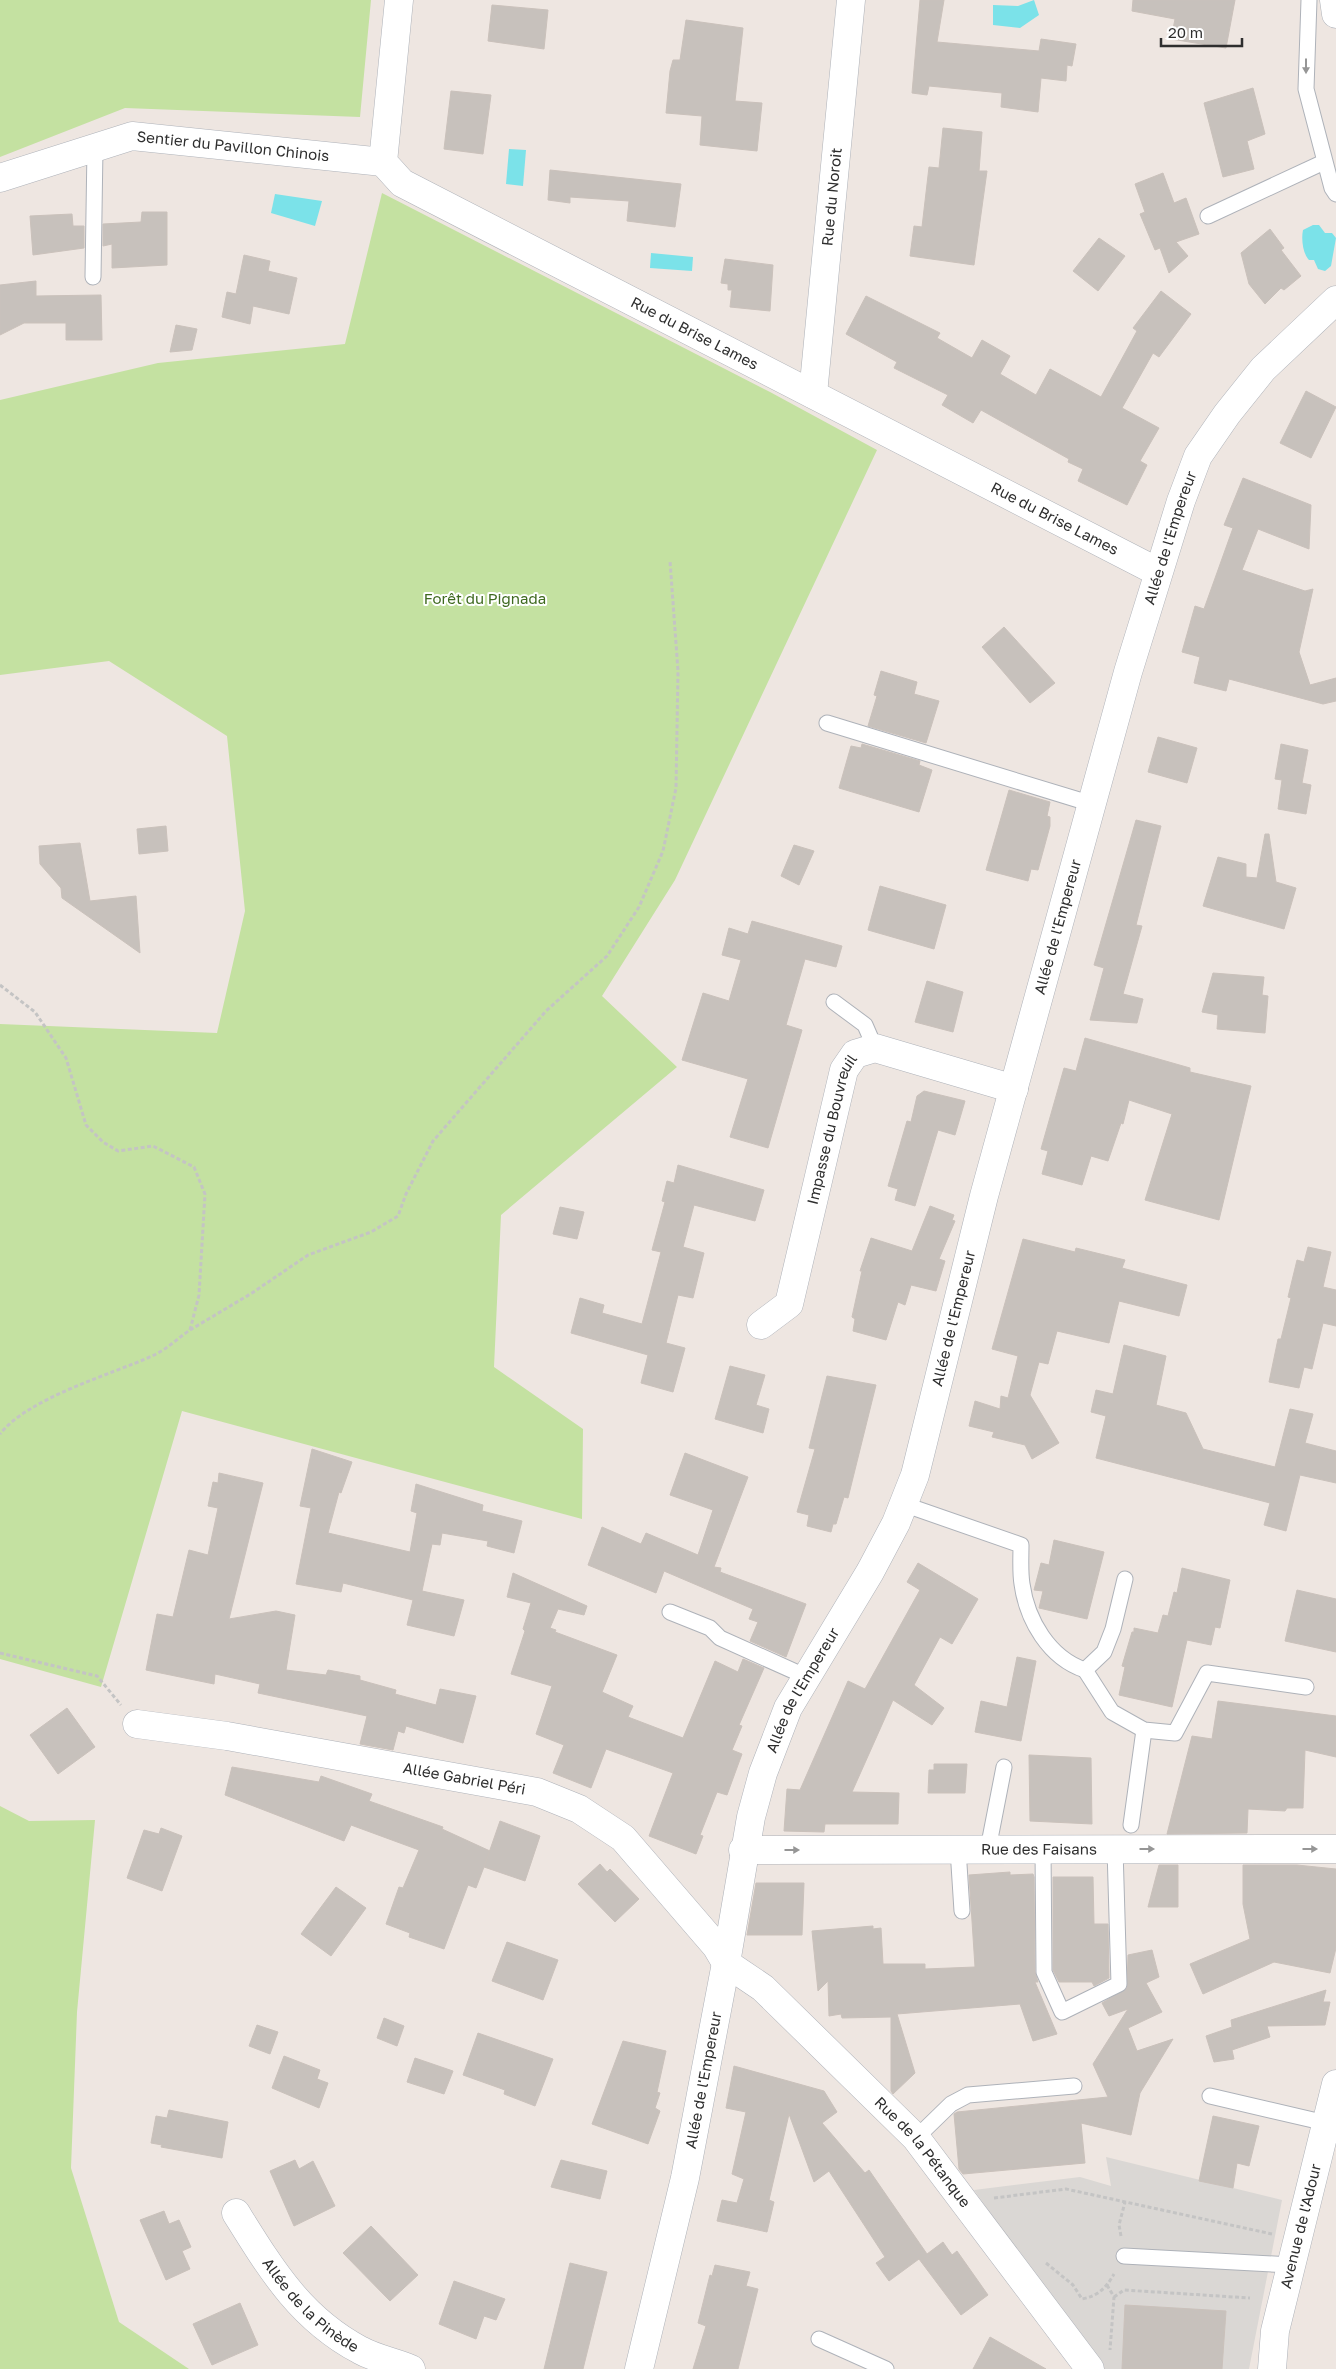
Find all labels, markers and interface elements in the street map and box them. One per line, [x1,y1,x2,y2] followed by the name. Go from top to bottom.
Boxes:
[1161,15,1242,47] scale bar
[1168,23,1203,41] text: 20 m
[1302,58,1310,74] one-way arrow
[136,127,330,164] street label: Sentier du Pavillon Chinois
[817,147,845,247] street label: Rue du Noroit
[628,292,762,373] street label: Rue du Brise Lames
[1139,468,1200,607] street label: Allée de l'Empereur
[988,478,1122,558] street label: Rue du Brise Lames
[424,589,546,607] park label: Forêt du Pignada
[1030,857,1084,996] street label: Allée de l'Empereur
[803,1050,860,1206] street label: Impasse du Bouvreuil
[927,1248,978,1388] street label: Allée de l'Empereur
[762,1624,842,1755] street label: Allée de l'Empereur
[402,1758,527,1798] street label: Allée Gabriel Péri
[981,1839,1097,1858] street label: Rue des Faisans
[1139,1845,1155,1853] one-way arrow
[1302,1845,1318,1853] one-way arrow
[784,1846,800,1854] one-way arrow
[681,2010,725,2150] street label: Allée de l'Empereur
[871,2093,975,2211] street label: Rue de la Pétanque
[1276,2162,1324,2290] street label: Avenue de l'Adour
[259,2254,363,2356] street label: Allée de la Pinède

